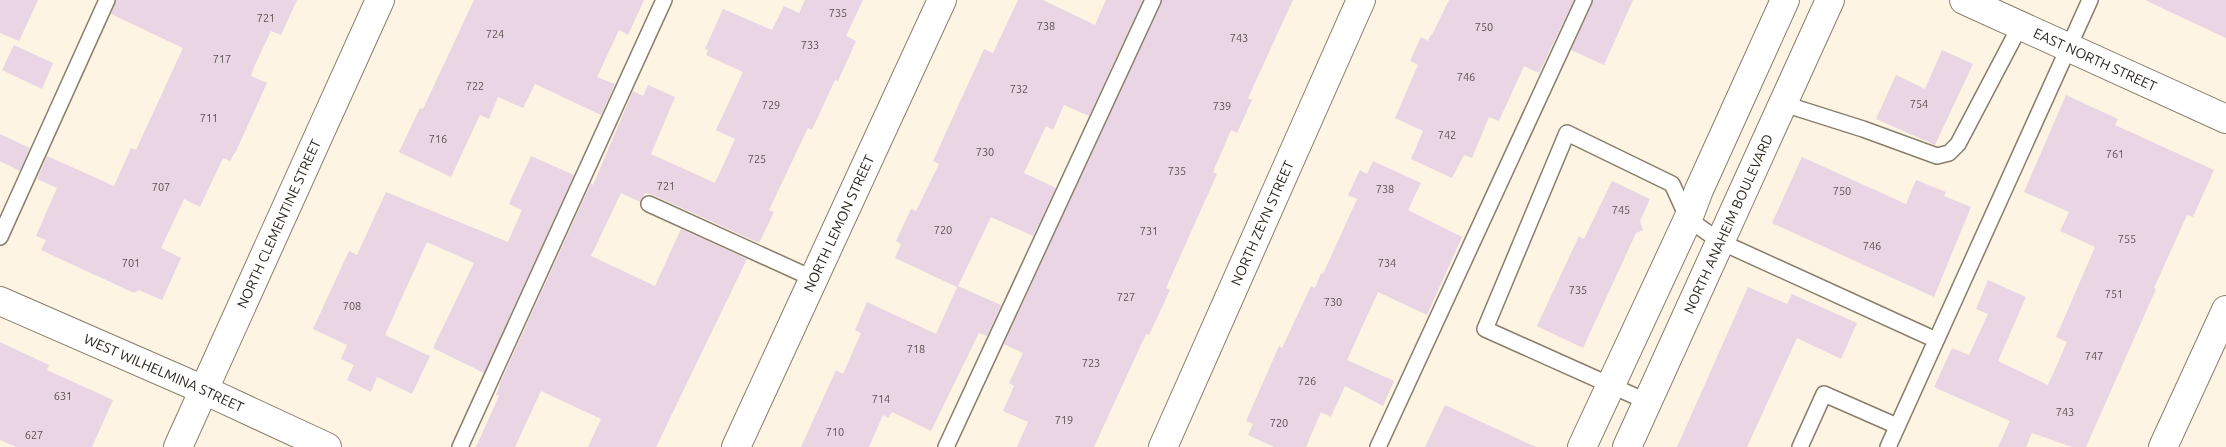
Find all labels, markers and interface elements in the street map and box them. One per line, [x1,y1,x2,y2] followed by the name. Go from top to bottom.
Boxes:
[829,7,847,19] house number: 735
[257,12,275,24] house number: 721
[1037,20,1055,32] house number: 738
[1475,21,1493,33] house number: 750
[2031,25,2159,95] street label: EAST NORTH STREET
[486,28,504,40] house number: 724
[1230,32,1248,44] house number: 743
[801,39,819,51] house number: 733
[213,53,231,65] house number: 717
[1457,71,1475,83] house number: 746
[466,80,484,92] house number: 722
[1010,83,1028,95] house number: 732
[1910,98,1928,110] house number: 754
[762,99,780,111] house number: 729
[1213,100,1231,112] house number: 739
[200,112,218,124] house number: 711
[1438,129,1456,141] house number: 742
[1681,132,1776,316] street label: NORTH ANAHEIM BOULEVARD
[429,133,447,145] house number: 716
[234,136,324,311] street label: NORTH CLEMENTINE STREET
[976,146,994,158] house number: 730
[2106,148,2124,160] house number: 761
[801,152,878,295] street label: NORTH LEMON STREET
[748,153,766,165] house number: 725
[1228,158,1297,288] street label: NORTH ZEYN STREET
[1168,165,1186,177] house number: 735
[657,180,675,192] house number: 721
[152,181,170,193] house number: 707
[1376,183,1394,195] house number: 738
[1833,185,1851,197] house number: 750
[1612,204,1630,216] house number: 745
[934,224,952,236] house number: 720
[1140,225,1158,237] house number: 731
[2118,233,2136,245] house number: 755
[1863,240,1881,252] house number: 746
[122,257,140,269] house number: 701
[1378,257,1396,269] house number: 734
[1569,284,1587,296] house number: 735
[2105,288,2123,300] house number: 751
[1117,291,1135,303] house number: 727
[1324,296,1342,308] house number: 730
[343,300,361,312] house number: 708
[82,331,247,415] street label: WEST WILHELMINA STREET
[907,343,925,355] house number: 718
[2085,350,2103,362] house number: 747
[1082,357,1100,369] house number: 723
[1298,375,1316,387] house number: 726
[54,390,72,402] house number: 631
[872,393,890,405] house number: 714
[2056,406,2074,418] house number: 743
[1055,414,1073,426] house number: 719
[1270,417,1288,429] house number: 720
[826,426,844,438] house number: 710
[25,429,43,441] house number: 627

